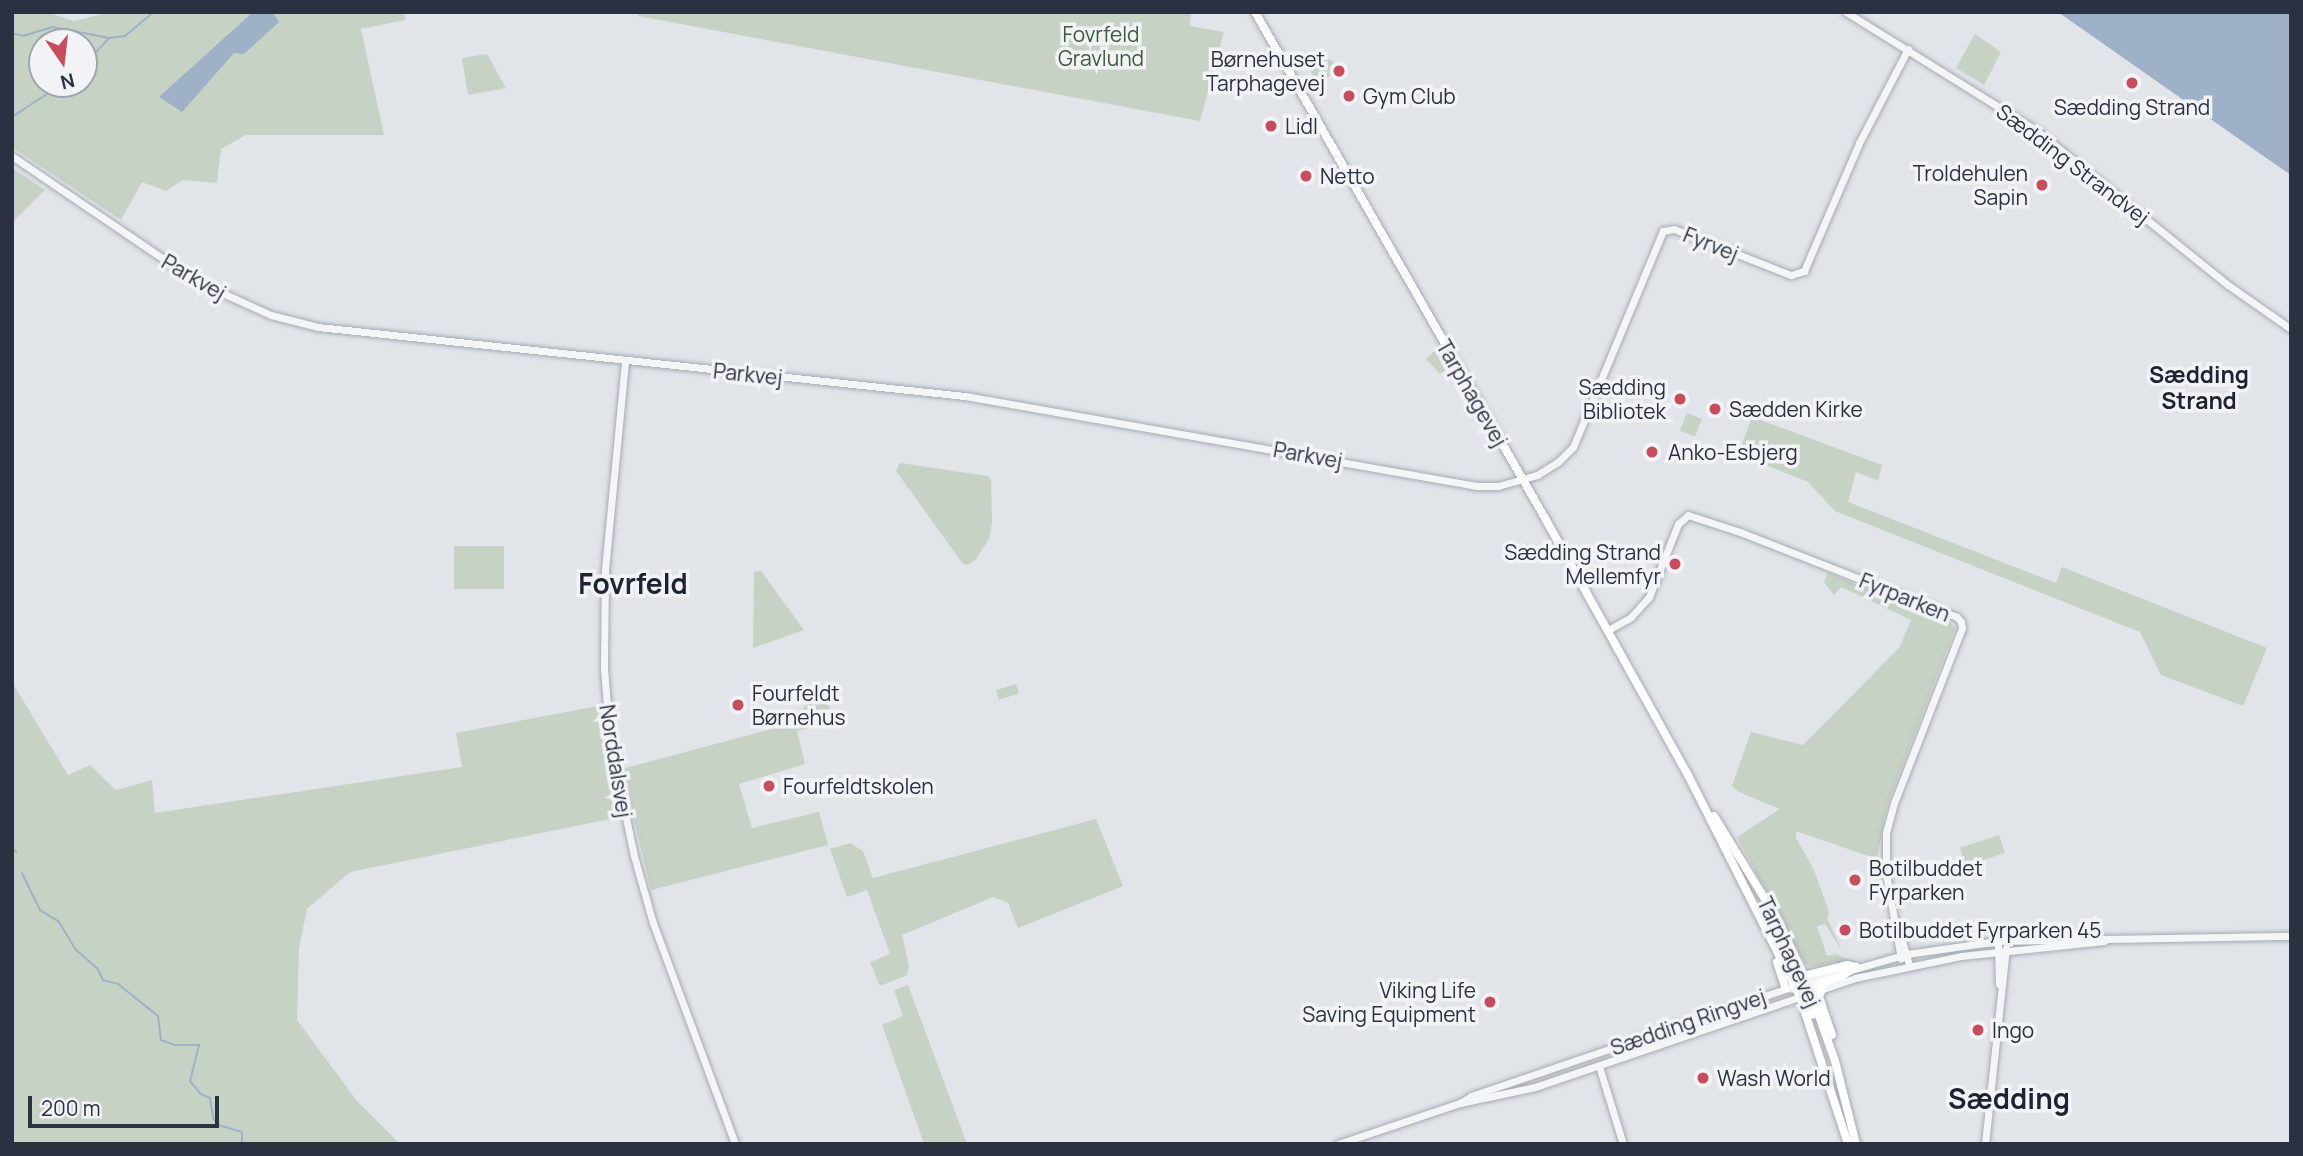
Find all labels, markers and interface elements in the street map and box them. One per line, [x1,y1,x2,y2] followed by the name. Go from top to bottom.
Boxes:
[1058,21,1144,71] park label: Fovrfeld Gravlund
[28,28,98,98] north arrow
[1206,46,1325,96] place label: Børnehuset Tarphagevej
[1331,63,1347,79] marker: Børnehuset Tarphagevej
[58,67,77,96] text: N
[2124,75,2140,91] marker: Sædding Strand
[1363,83,1456,109] place label: Gym Club
[1341,88,1357,104] marker: Gym Club
[2054,94,2210,120] place label: Sædding Strand
[1992,98,2154,230] street label: Sædding Strandvej
[1285,113,1318,139] place label: Lidl
[1263,118,1279,134] marker: Lidl
[1913,160,2028,210] place label: Troldehulen Sapin
[1320,163,1375,189] place label: Netto
[1298,168,1314,184] marker: Netto
[2034,177,2050,193] marker: Troldehulen Sapin
[1680,222,1742,266] street label: Fyrvej
[158,249,230,305] street label: Parkvej
[1431,335,1513,451] street label: Tarphagevej
[712,358,784,390] street label: Parkvej
[2149,360,2249,414] district label: Sædding Strand
[1579,374,1666,424] place label: Sædding Bibliotek
[1672,391,1688,407] marker: Sædding Bibliotek
[1729,396,1863,422] place label: Sædden Kirke
[1707,401,1723,417] marker: Sædden Kirke
[1272,437,1344,473] street label: Parkvej
[1668,439,1798,465] place label: Anko-Esbjerg
[1642,442,1662,462] marker: Anko-Esbjerg
[1504,539,1661,589] place label: Sædding Strand Mellemfyr
[1667,556,1683,572] marker: Sædding Strand Mellemfyr
[578,566,688,600] district label: Fovrfeld
[1856,567,1954,627] street label: Fyrparken
[752,680,846,730] place label: Fourfeldt Børnehus
[730,697,746,713] marker: Fourfeldt Børnehus
[595,703,637,819] street label: Norddalsvej
[783,773,934,799] place label: Fourfeldtskolen
[761,778,777,794] marker: Fourfeldtskolen
[1869,855,1983,905] place label: Botilbuddet Fyrparken
[1847,872,1863,888] marker: Botilbuddet Fyrparken
[1752,893,1826,1011] street label: Tarphagevej
[1859,917,2101,943] place label: Botilbuddet Fyrparken 45
[1837,922,1853,938] marker: Botilbuddet Fyrparken 45
[1302,977,1476,1027] place label: Viking Life Saving Equipment
[1607,984,1769,1060] street label: Sædding Ringvej
[1482,994,1498,1010] marker: Viking Life Saving Equipment
[1992,1017,2034,1043] place label: Ingo
[1970,1022,1986,1038] marker: Ingo
[1717,1065,1831,1091] place label: Wash World
[1695,1070,1711,1086] marker: Wash World
[1948,1081,2070,1115] district label: Sædding
[32,1082,222,1126] scale bar
[41,1094,101,1122] text: 200 m

